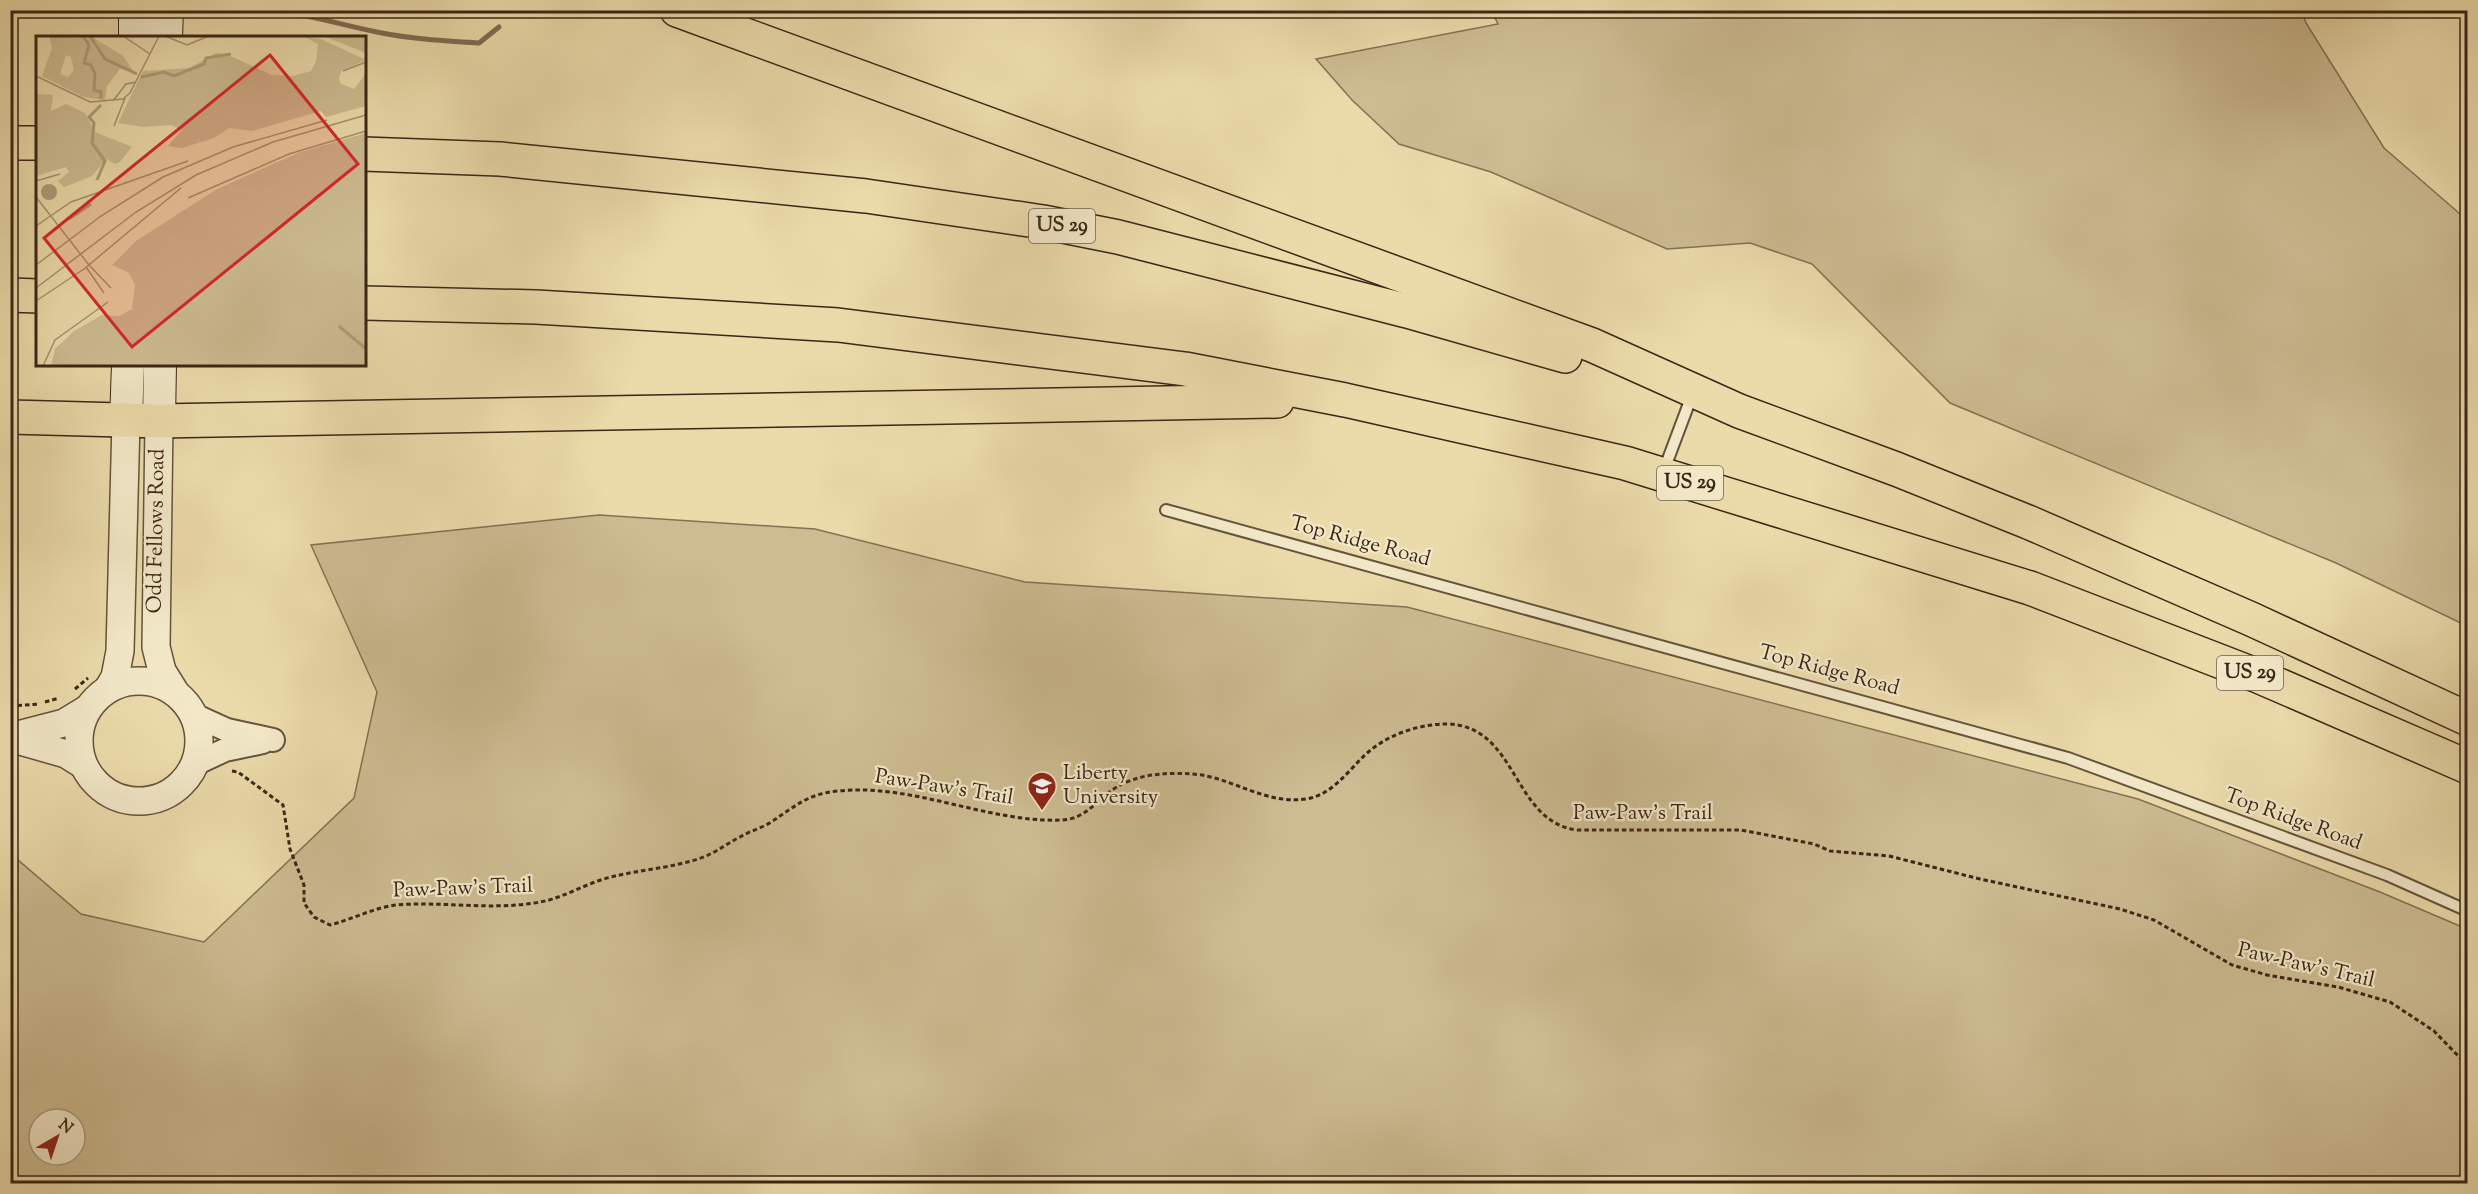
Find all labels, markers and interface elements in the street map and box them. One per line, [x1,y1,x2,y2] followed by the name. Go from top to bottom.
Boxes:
[36,36,366,366] inset map
[1029,209,1095,243] road number: US 29
[141,448,173,614] street label: Odd Fellows Road
[1657,466,1723,500] road number: US 29
[1286,509,1434,575] street label: Top Ridge Road
[1755,638,1903,704] street label: Top Ridge Road
[2217,656,2283,690] road number: US 29
[1063,759,1159,813] place label: Liberty University
[873,762,1015,814] street label: Paw-Paw's Trail
[1026,770,1058,812] school or university icon: Liberty University
[2220,781,2366,859] street label: Top Ridge Road
[1573,799,1713,829] street label: Paw-Paw's Trail
[393,872,533,906] street label: Paw-Paw's Trail
[2235,936,2378,996] street label: Paw-Paw's Trail
[27,1107,87,1167] north arrow
[53,1114,77,1140] text: N

